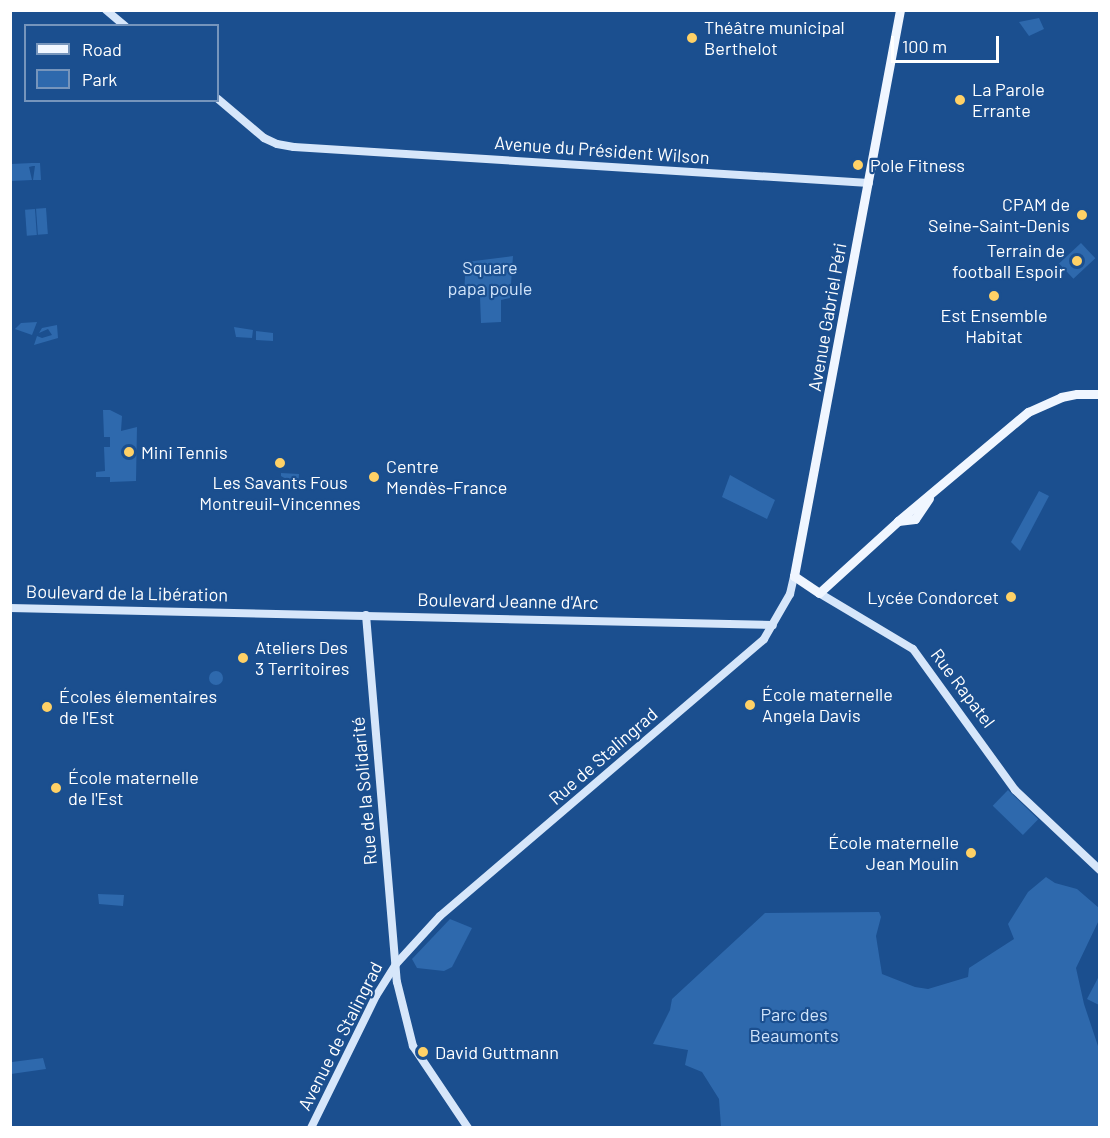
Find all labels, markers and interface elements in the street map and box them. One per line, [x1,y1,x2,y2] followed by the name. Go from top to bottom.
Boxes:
[704,17,845,60] place label: Théâtre municipal Berthelot
[24,24,219,102] legend
[894,24,1002,62] scale bar
[685,31,699,45] marker: Théâtre municipal Berthelot
[902,35,947,57] text: 100 m
[82,38,122,60] text: Road
[82,68,117,90] text: Park
[972,79,1045,122] place label: La Parole Errante
[953,93,967,107] marker: La Parole Errante
[494,132,710,168] street label: Avenue du Président Wilson
[870,154,965,176] place label: Pole Fitness
[851,158,865,172] marker: Pole Fitness
[928,194,1070,236] place label: CPAM de Seine-Saint-Denis
[1075,208,1089,222] marker: CPAM de Seine-Saint-Denis
[952,240,1065,282] place label: Terrain de football Espoir
[803,241,851,393] street label: Avenue Gabriel Péri
[1070,254,1084,268] marker: Terrain de football Espoir
[448,257,532,300] park label: Square papa poule
[987,289,1001,303] marker: Est Ensemble Habitat
[941,305,1047,348] place label: Est Ensemble Habitat
[141,441,228,463] place label: Mini Tennis
[122,445,136,459] marker: Mini Tennis
[273,456,287,470] marker: Les Savants Fous Montreuil-Vincennes
[386,456,507,498] place label: Centre Mendès-France
[367,470,381,484] marker: Centre Mendès-France
[199,472,361,514] place label: Les Savants Fous Montreuil-Vincennes
[26,580,228,606] street label: Boulevard de la Libération
[867,586,999,608] place label: Lycée Condorcet
[417,589,599,613] street label: Boulevard Jeanne d'Arc
[1004,590,1018,604] marker: Lycée Condorcet
[255,637,349,680] place label: Ateliers Des 3 Territoires
[926,644,1000,732] street label: Rue Rapatel
[236,651,250,665] marker: Ateliers Des 3 Territoires
[762,684,893,726] place label: École maternelle Angela Davis
[59,686,217,728] place label: Écoles élementaires de l'Est
[743,698,757,712] marker: École maternelle Angela Davis
[40,700,54,714] marker: Écoles élementaires de l'Est
[544,703,662,809] street label: Rue de Stalingrad
[347,716,381,866] street label: Rue de la Solidarité
[68,767,199,810] place label: École maternelle de l'Est
[49,781,63,795] marker: École maternelle de l'Est
[828,832,959,874] place label: École maternelle Jean Moulin
[964,846,978,860] marker: École maternelle Jean Moulin
[293,958,387,1114] street label: Avenue de Stalingrad
[749,1004,839,1046] park label: Parc des Beaumonts
[435,1041,559,1063] place label: David Guttmann
[416,1045,430,1059] marker: David Guttmann

